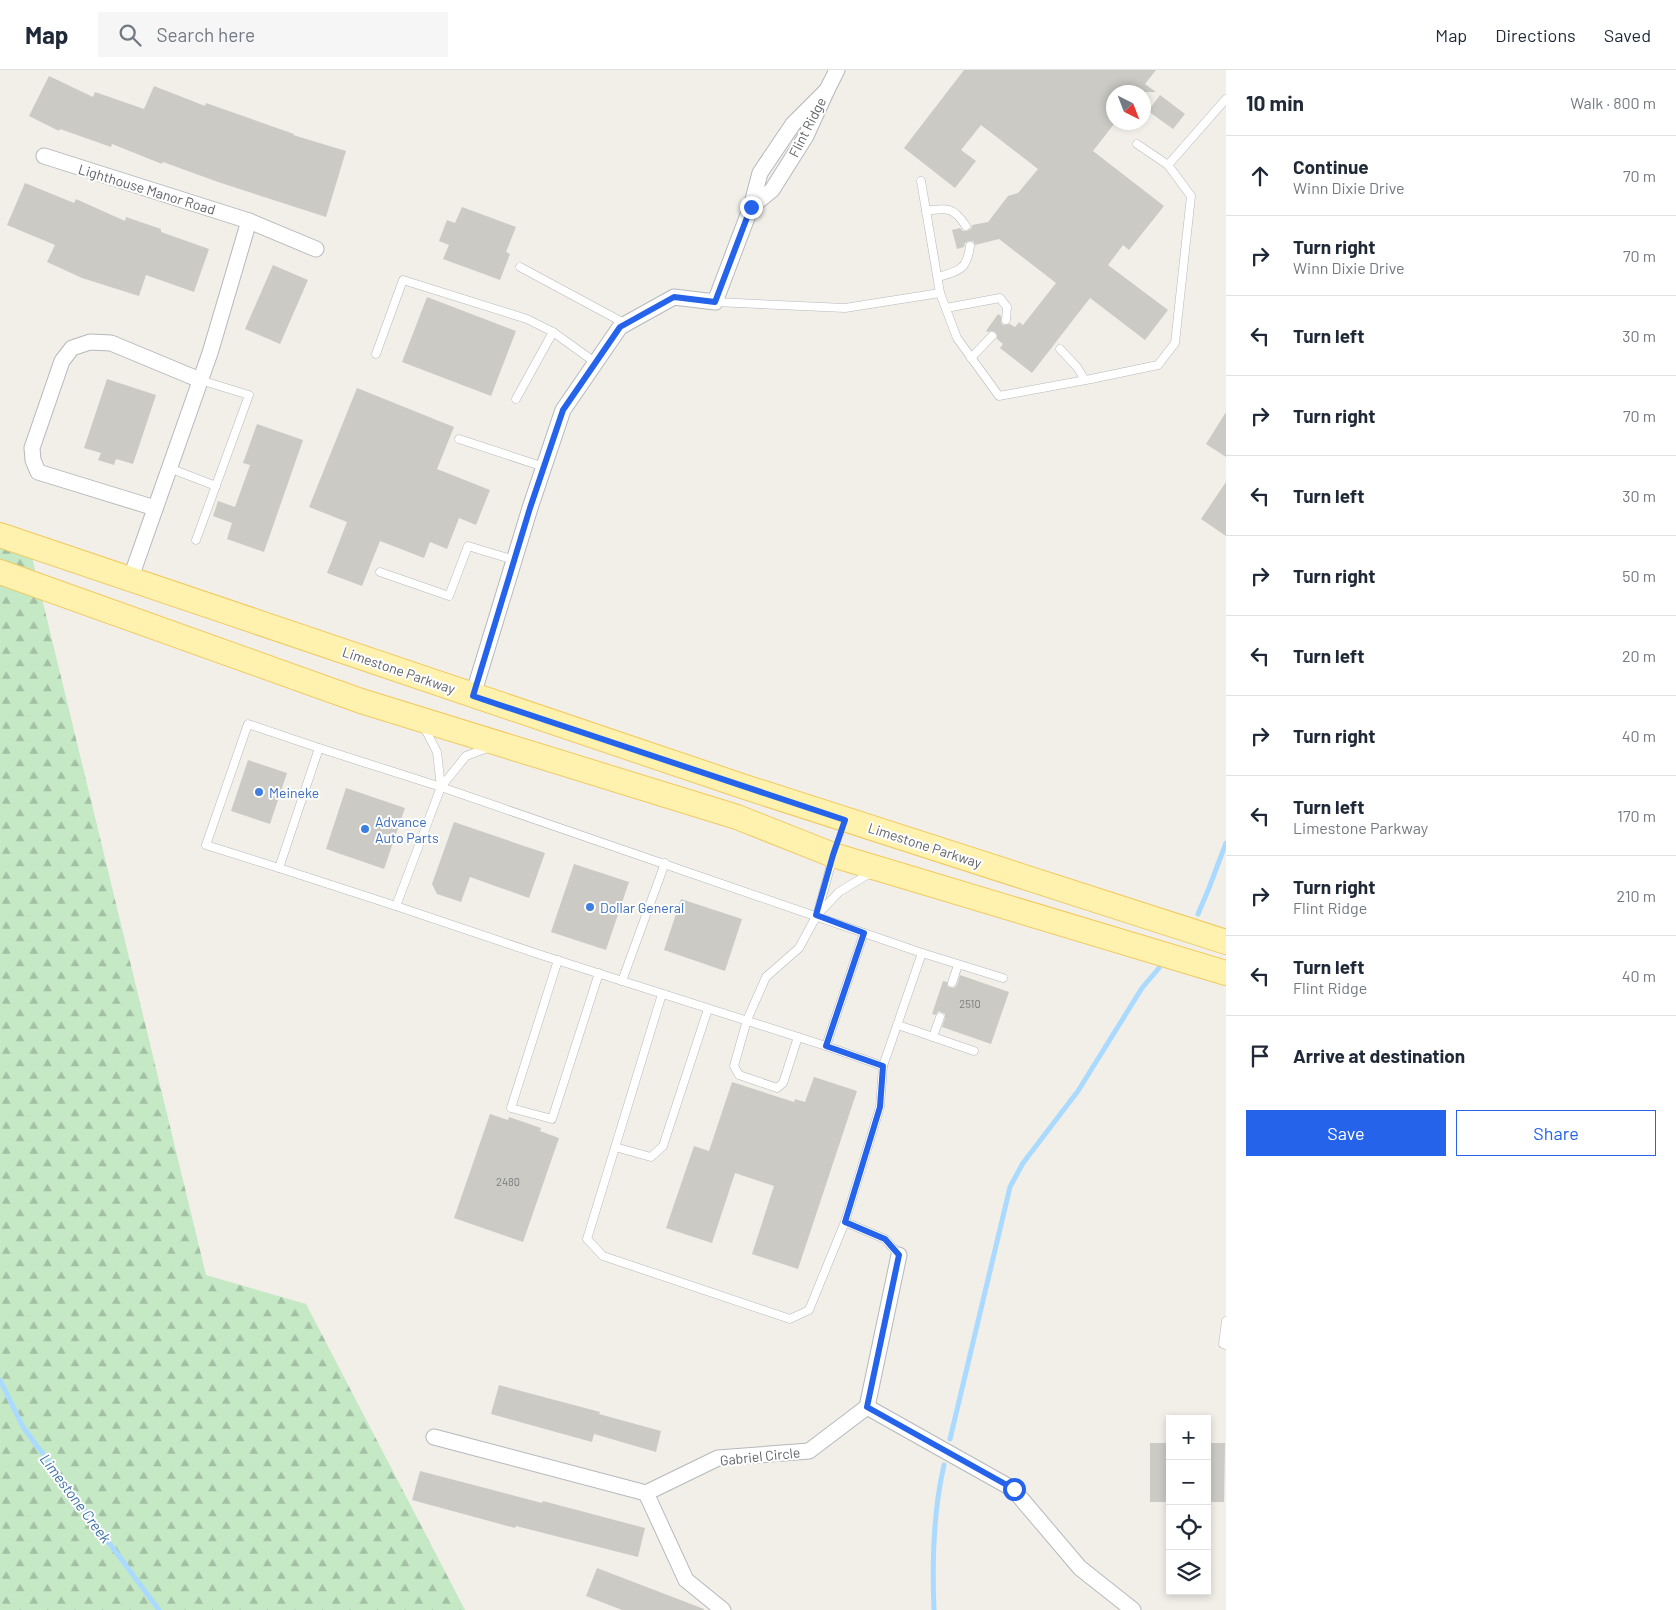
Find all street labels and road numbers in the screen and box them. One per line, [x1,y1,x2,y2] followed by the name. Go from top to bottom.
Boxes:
[785,94,829,160] street label: Flint Ridge
[76,160,218,218] street label: Lighthouse Manor Road
[340,643,458,697] street label: Limestone Parkway
[866,819,984,872] street label: Limestone Parkway
[719,1443,801,1469] street label: Gabriel Circle

